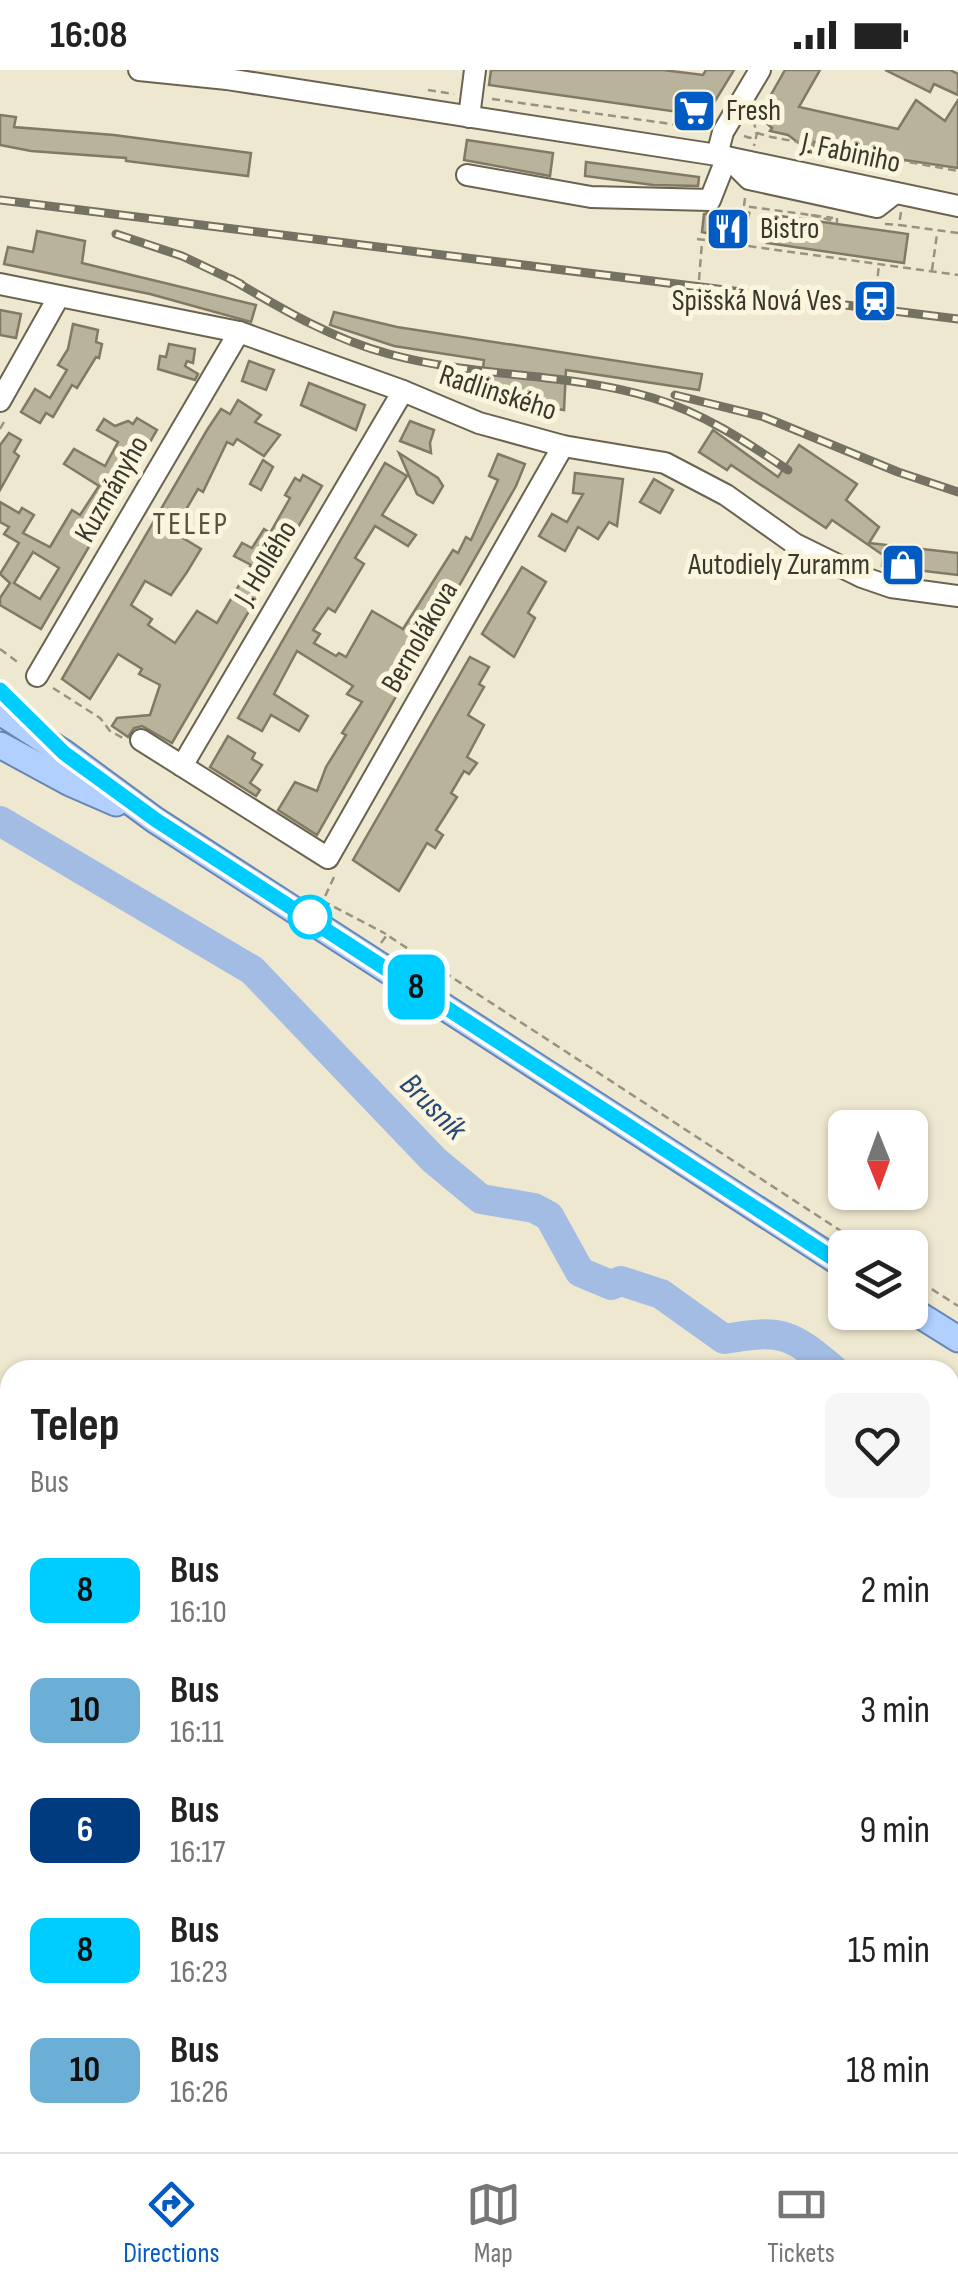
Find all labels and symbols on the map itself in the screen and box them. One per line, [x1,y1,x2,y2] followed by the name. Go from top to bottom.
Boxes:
[671,88,717,134] supermarket icon: Fresh
[726,93,781,129] place label: Fresh
[797,125,904,181] street label: J. Fabiniho
[705,206,751,252] restaurant icon: Bistro
[760,211,819,247] place label: Bistro
[852,278,898,324] station icon: Spišská Nová Ves
[672,283,842,319] place label: Spišská Nová Ves
[435,357,561,429] street label: Radlinského
[67,429,157,549] street label: Kuzmányho
[152,505,230,544] district label: TELEP
[226,514,305,613] street label: J. Hollého
[880,542,926,588] shop icon: Autodiely Zuramm
[687,547,870,583] place label: Autodiely Zuramm
[374,575,466,699] street label: Bernolákova
[289,896,331,938] unlabelled marker
[384,954,448,1020] line badge: 8
[391,1065,475,1149] water label: Brusník
[828,1110,928,1210] north arrow

